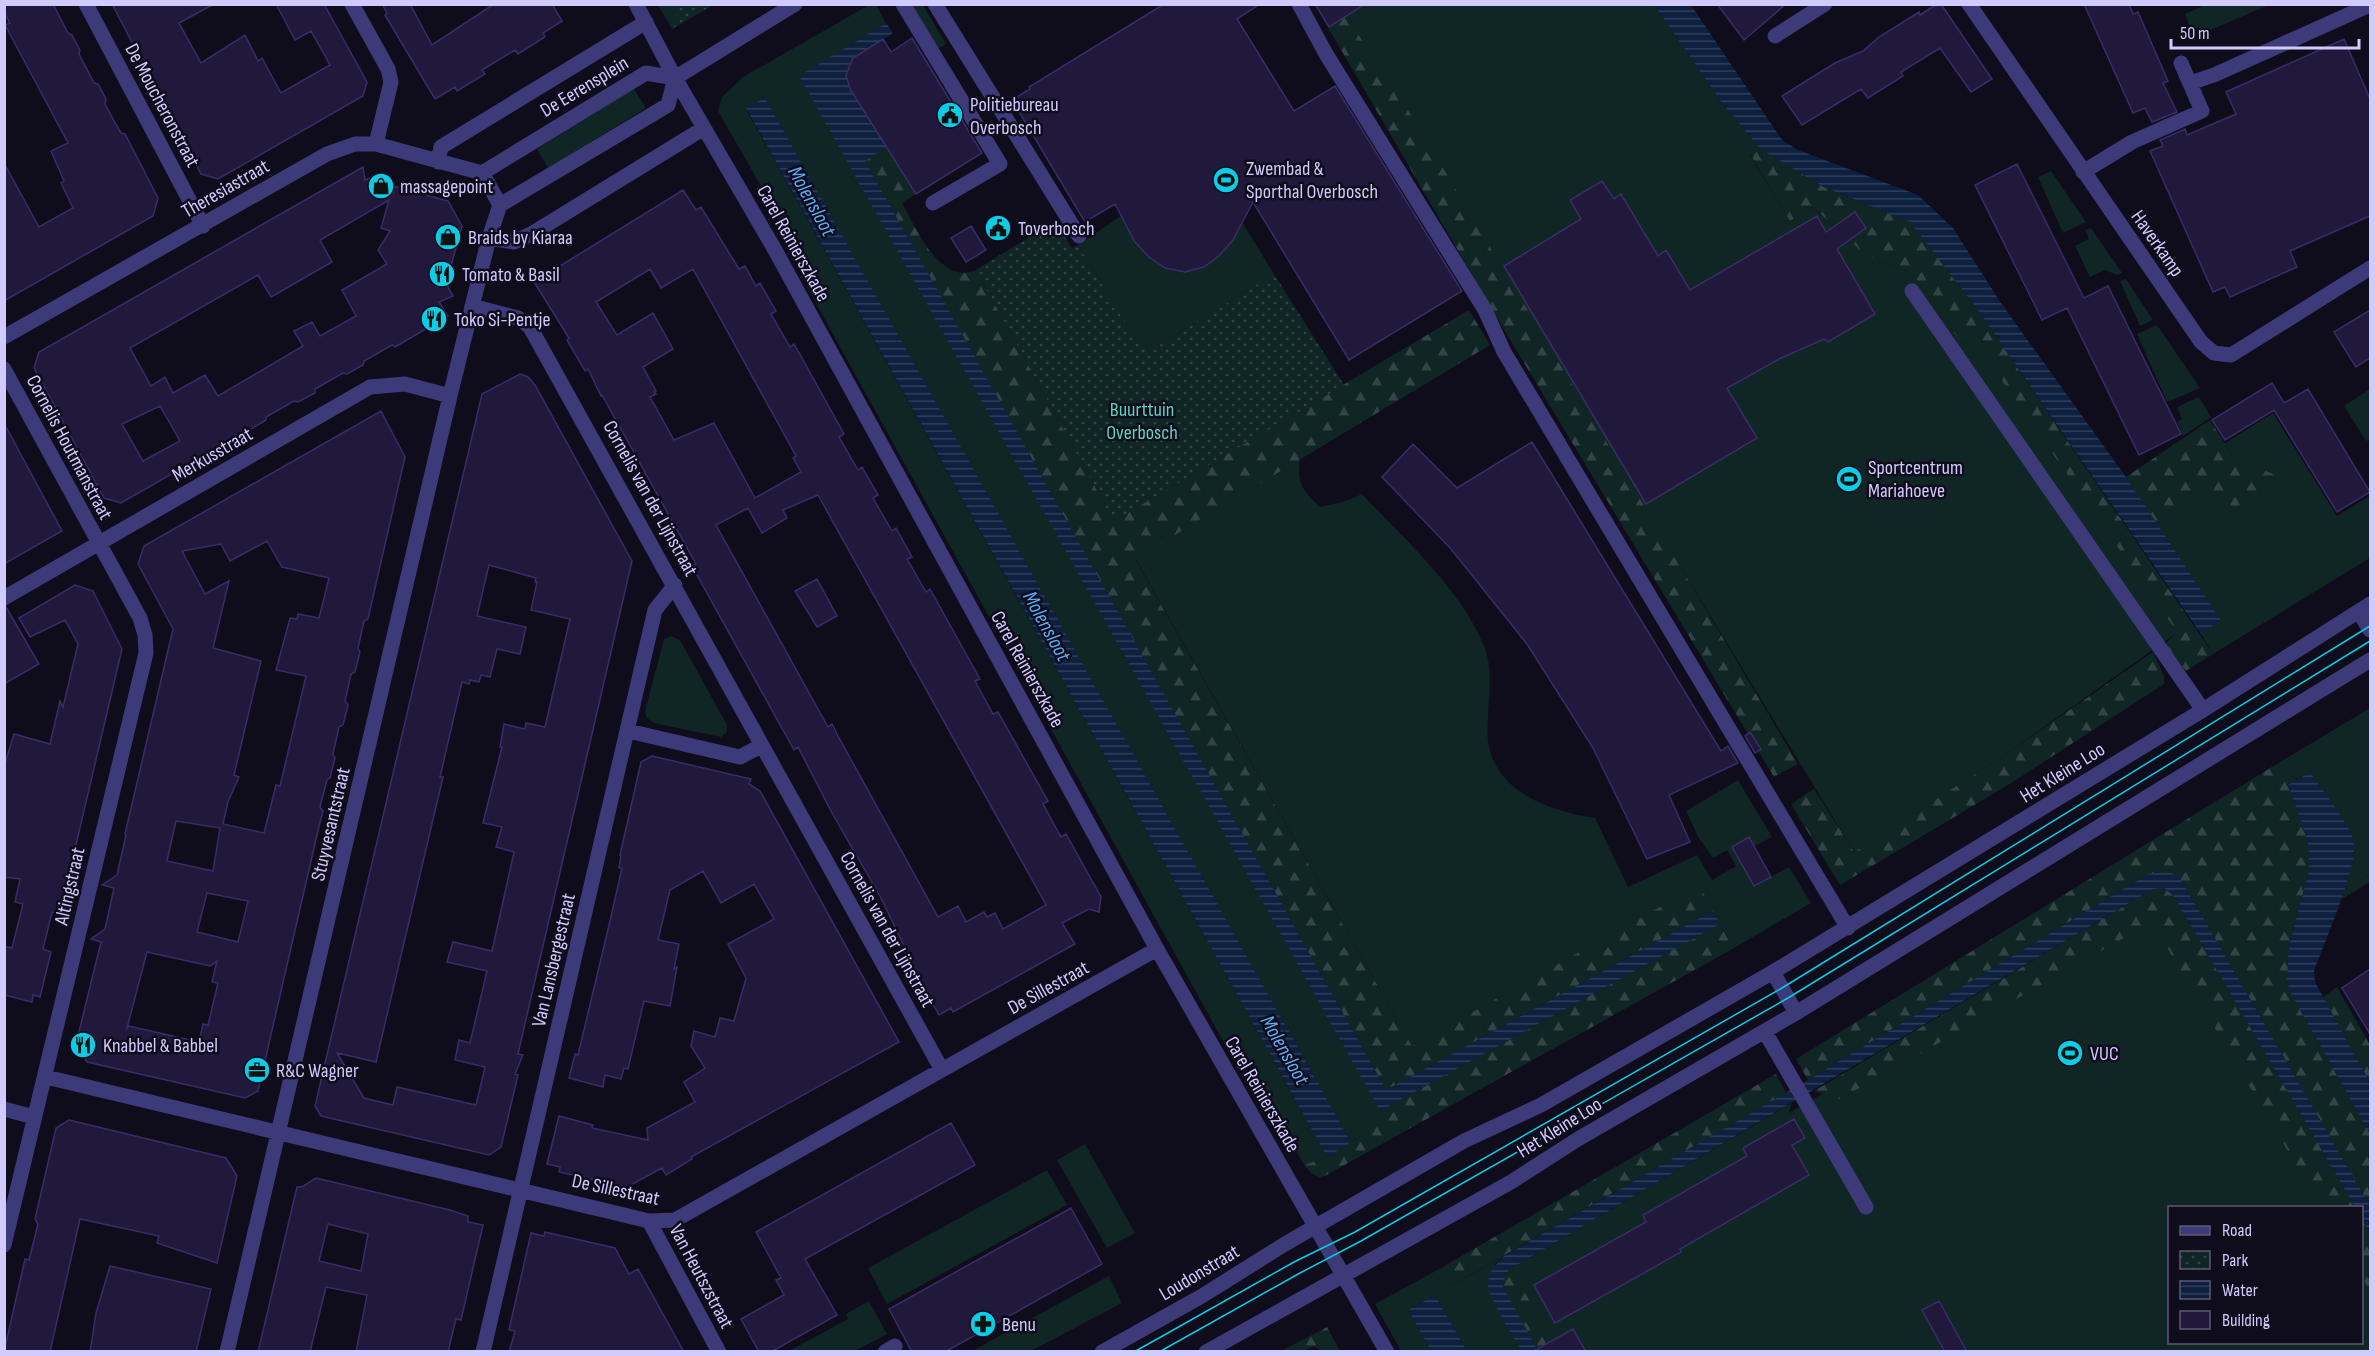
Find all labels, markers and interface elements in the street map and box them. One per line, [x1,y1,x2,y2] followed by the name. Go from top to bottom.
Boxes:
[2171,12,2358,50] scale bar
[2180,23,2210,44] text: 50 m
[119,39,205,171] street label: De Moucheronstraat
[536,51,633,123] street label: De Eerensplein
[970,93,1059,140] place label: Politiebureau Overbosch
[935,100,965,130] public building icon: Politiebureau Overbosch
[178,154,273,223] street label: Theresiastraat
[1246,157,1378,204] place label: Zwembad & Sporthal Overbosch
[782,162,841,241] water label: Molensloot
[1211,165,1241,195] sports icon: Zwembad & Sporthal Overbosch
[366,171,396,201] shop icon: massagepoint
[400,175,493,199] place label: massagepoint
[751,181,835,306] street label: Carel Reinierszkade
[2126,206,2189,281] street label: Haverkamp
[983,213,1013,243] public building icon: Toverbosch
[1018,217,1095,241] place label: Toverbosch
[433,222,463,252] shop icon: Braids by Kiaraa
[468,226,573,250] place label: Braids by Kiaraa
[427,259,457,289] restaurant icon: Tomato & Basil
[462,263,560,287] place label: Tomato & Basil
[419,304,449,334] restaurant icon: Toko Si-Pentje
[454,308,550,332] place label: Toko Si-Pentje
[21,371,117,524] street label: Cornelis Houtmanstraat
[1106,398,1178,445] park label: Buurttuin Overbosch
[597,417,703,580] street label: Cornelis van der Lijnstraat
[168,422,257,487] street label: Merkusstraat
[1868,456,1963,503] place label: Sportcentrum Mariahoeve
[1834,464,1864,494] sports icon: Sportcentrum Mariahoeve
[1017,587,1076,666] water label: Molensloot
[985,607,1069,732] street label: Carel Reinierszkade
[2016,737,2109,808] street label: Het Kleine Loo
[306,765,356,883] street label: Stuyvesantstraat
[49,845,91,928] street label: Altingstraat
[834,848,940,1011] street label: Cornelis van der Lijnstraat
[527,891,581,1029] street label: Van Lansbergestraat
[1004,956,1093,1020] street label: De Sillestraat
[1255,1011,1315,1090] water label: Molensloot
[68,1030,98,1060] restaurant icon: Knabbel & Babbel
[1219,1032,1305,1157] street label: Carel Reinierszkade
[103,1034,218,1058] place label: Knabbel & Babbel
[2055,1038,2085,1068] sports icon: VUC
[2090,1042,2119,1066] place label: VUC
[242,1055,272,1085] office icon: R&C Wagner
[276,1059,359,1083] place label: R&C Wagner
[1513,1092,1606,1163] street label: Het Kleine Loo
[570,1169,662,1211] street label: De Sillestraat
[2168,1206,2363,1344] legend
[664,1220,739,1333] street label: Van Heutszstraat
[2222,1220,2252,1241] text: Road
[1155,1240,1244,1306] street label: Loudonstraat
[2222,1250,2248,1271] text: Park
[2222,1280,2258,1301] text: Water
[968,1309,998,1339] pharmacy icon: Benu
[2222,1310,2270,1331] text: Building
[1002,1313,1036,1337] place label: Benu

